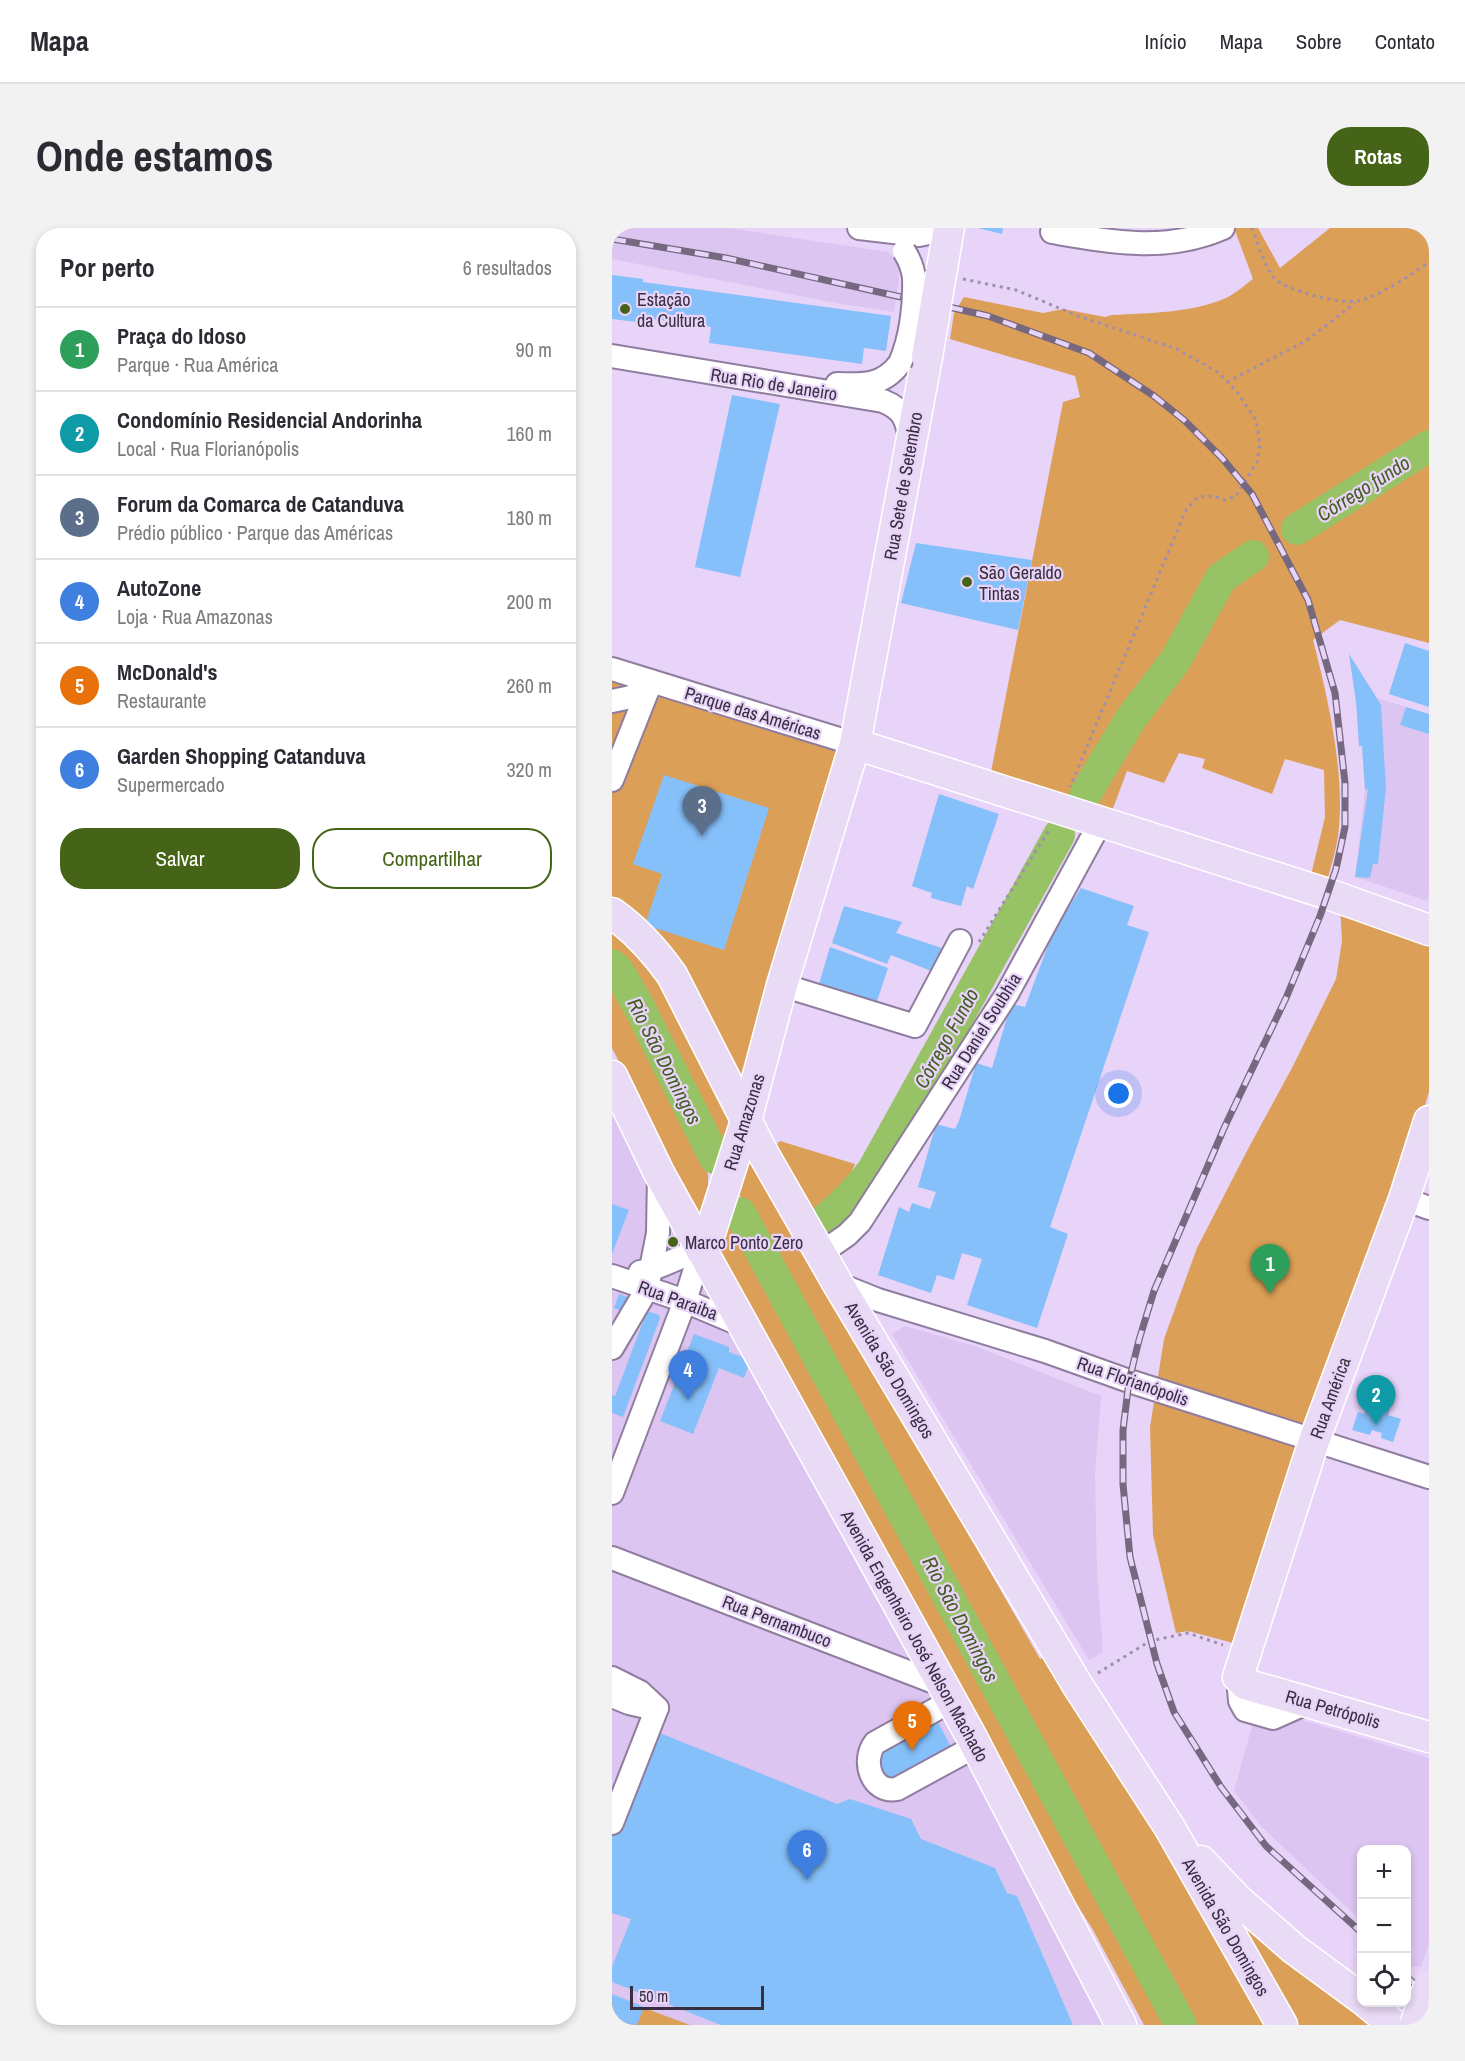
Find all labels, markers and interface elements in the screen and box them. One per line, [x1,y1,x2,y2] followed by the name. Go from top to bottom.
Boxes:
[30,22,89,60] text: Mapa
[1145,27,1187,56] text: Início
[1220,27,1263,56] text: Mapa
[1296,27,1342,56] text: Sobre
[1375,27,1435,56] text: Contato
[1327,127,1429,186] button: Rotas
[36,128,273,184] text: Onde estamos
[60,250,155,285] text: Por perto
[463,254,552,281] text: 6 resultados
[637,287,705,333] place label: Estação da Cultura
[618,302,632,316] marker: Estação da Cultura
[117,321,246,351] text: Praça do Idoso
[75,336,84,363] text: 1
[516,336,552,363] text: 90 m
[117,351,278,378] text: Parque · Rua América
[709,362,839,406] street label: Rua Rio de Janeiro
[117,405,422,435] text: Condomínio Residencial Andorinha
[878,410,928,562] street label: Rua Sete de Setembro
[75,420,84,447] text: 2
[506,420,552,447] text: 160 m
[117,435,299,462] text: Local · Rua Florianópolis
[1311,449,1415,527] water label: Córrego fundo
[117,489,404,519] text: Forum da Comarca de Catanduva
[75,504,84,531] text: 3
[506,504,552,531] text: 180 m
[117,519,393,546] text: Prédio público · Parque das Américas
[979,560,1062,606] place label: São Geraldo Tintas
[117,573,201,603] text: AutoZone
[960,575,974,589] marker: São Geraldo Tintas
[75,588,84,615] text: 4
[506,588,552,615] text: 200 m
[117,603,273,630] text: Loja · Rua Amazonas
[117,657,218,687] text: McDonald's
[75,672,84,699] text: 5
[506,672,552,699] text: 260 m
[682,680,824,746] street label: Parque das Américas
[117,687,206,714] text: Restaurante
[117,741,366,771] text: Garden Shopping Catanduva
[75,756,84,783] text: 6
[506,756,552,783] text: 320 m
[117,771,225,798] text: Supermercado
[682,786,722,836] pin: 3
[60,828,300,889] button: Salvar
[312,828,552,889] button: Compartilhar
[935,968,1027,1094] street label: Rua Daniel Soubhia
[907,983,985,1093] water label: Córrego Fundo
[622,993,708,1129] water label: Rio São Domingos
[717,1070,771,1174] street label: Rua Amazonas
[1104,1079,1133,1108] your location
[685,1230,803,1255] place label: Marco Ponto Zero
[666,1235,680,1249] marker: Marco Ponto Zero
[1250,1244,1290,1294] pin: 1
[635,1274,721,1326] street label: Rua Paraiba
[839,1296,941,1443] street label: Avenida São Domingos
[668,1350,708,1400] pin: 4
[1074,1350,1192,1412] street label: Rua Florianópolis
[1304,1354,1356,1442] street label: Rua América
[1356,1376,1395,1425] pin: 2
[835,1505,995,1766] street label: Avenida Engenheiro José Nelson Machado
[917,1551,1005,1687] water label: Rio São Domingos
[719,1589,835,1653] street label: Rua Pernambuco
[1283,1684,1383,1734] street label: Rua Petrópolis
[892,1702,932,1751] pin: 5
[788,1830,826,1880] pin: 6
[1357,1845,1411,2007] map controls
[1357,1845,1411,1899] button: +
[1176,1852,1276,2001] street label: Avenida São Domingos
[1357,1899,1411,1953] button: −
[1357,1953,1411,2007] button: locate
[630,1983,764,2010] scale bar
[639,1985,668,2007] text: 50 m

